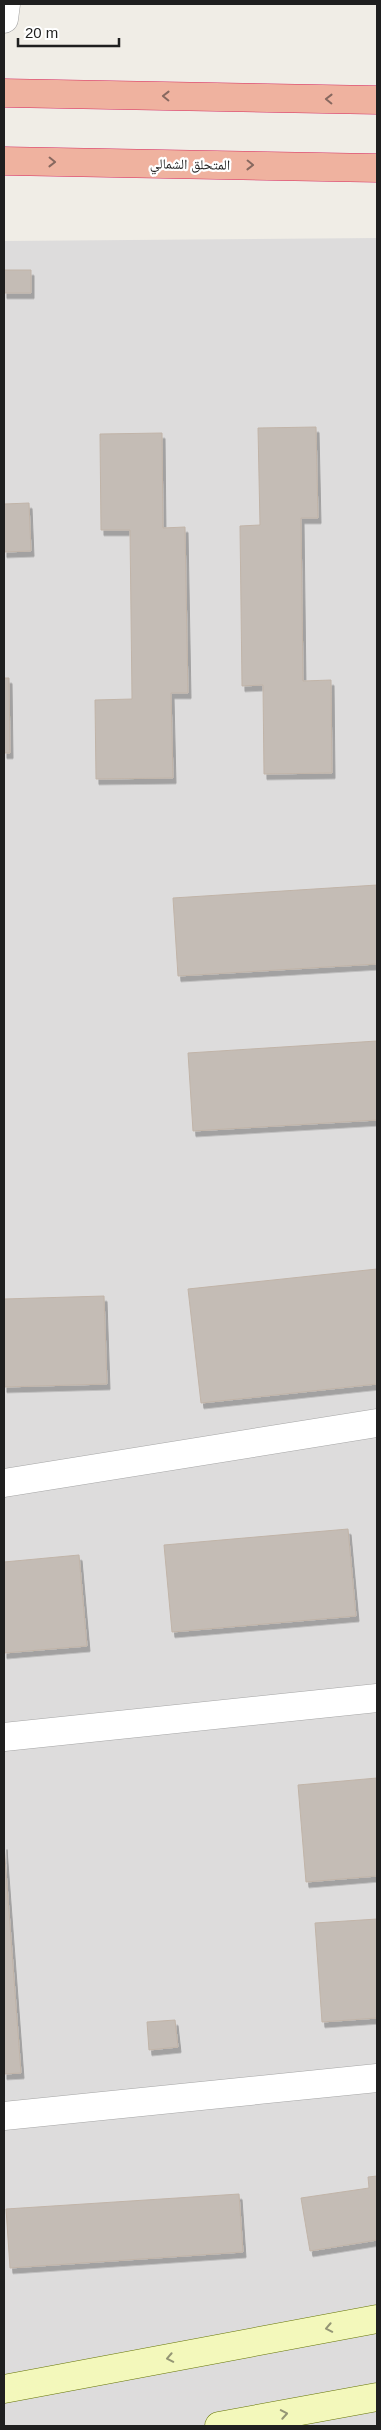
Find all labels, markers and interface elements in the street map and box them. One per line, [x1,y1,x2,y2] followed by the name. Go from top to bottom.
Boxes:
[18,15,119,47] scale bar
[25,24,58,41] text: 20 m
[162,91,170,101] one-way arrow
[324,94,332,104] one-way arrow
[150,155,230,176] street label: المتحلق الشمالي
[49,157,57,167] one-way arrow
[246,160,254,171] one-way arrow
[325,2323,334,2333] one-way arrow
[165,2352,174,2362] one-way arrow
[280,2410,288,2420] one-way arrow

